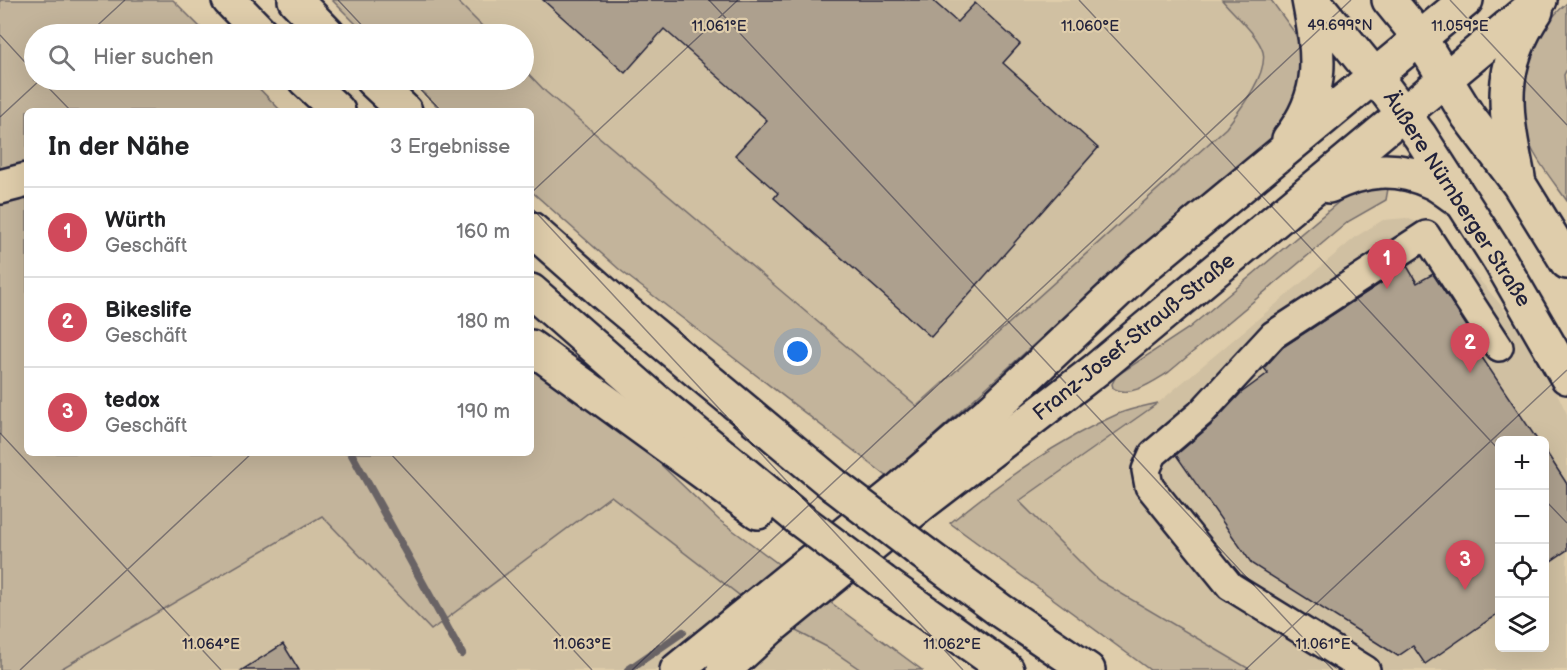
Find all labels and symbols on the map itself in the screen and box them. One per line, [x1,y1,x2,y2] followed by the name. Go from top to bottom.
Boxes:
[1307,16,1373,35] text: 49.699°N
[691,17,747,36] text: 11.061°E
[1061,17,1119,36] text: 11.060°E
[1431,17,1489,36] text: 11.059°E
[1378,86,1536,312] street label: Äußere Nürnberger Straße
[1368,240,1406,289] pin: 1
[1028,248,1240,426] street label: Franz-Josef-Strauß-Straße
[1450,324,1490,373] pin: 2
[783,337,812,366] your location
[1446,540,1484,590] pin: 3
[182,635,240,654] text: 11.064°E
[553,635,611,654] text: 11.063°E
[923,635,981,654] text: 11.062°E
[1295,635,1351,654] text: 11.061°E

